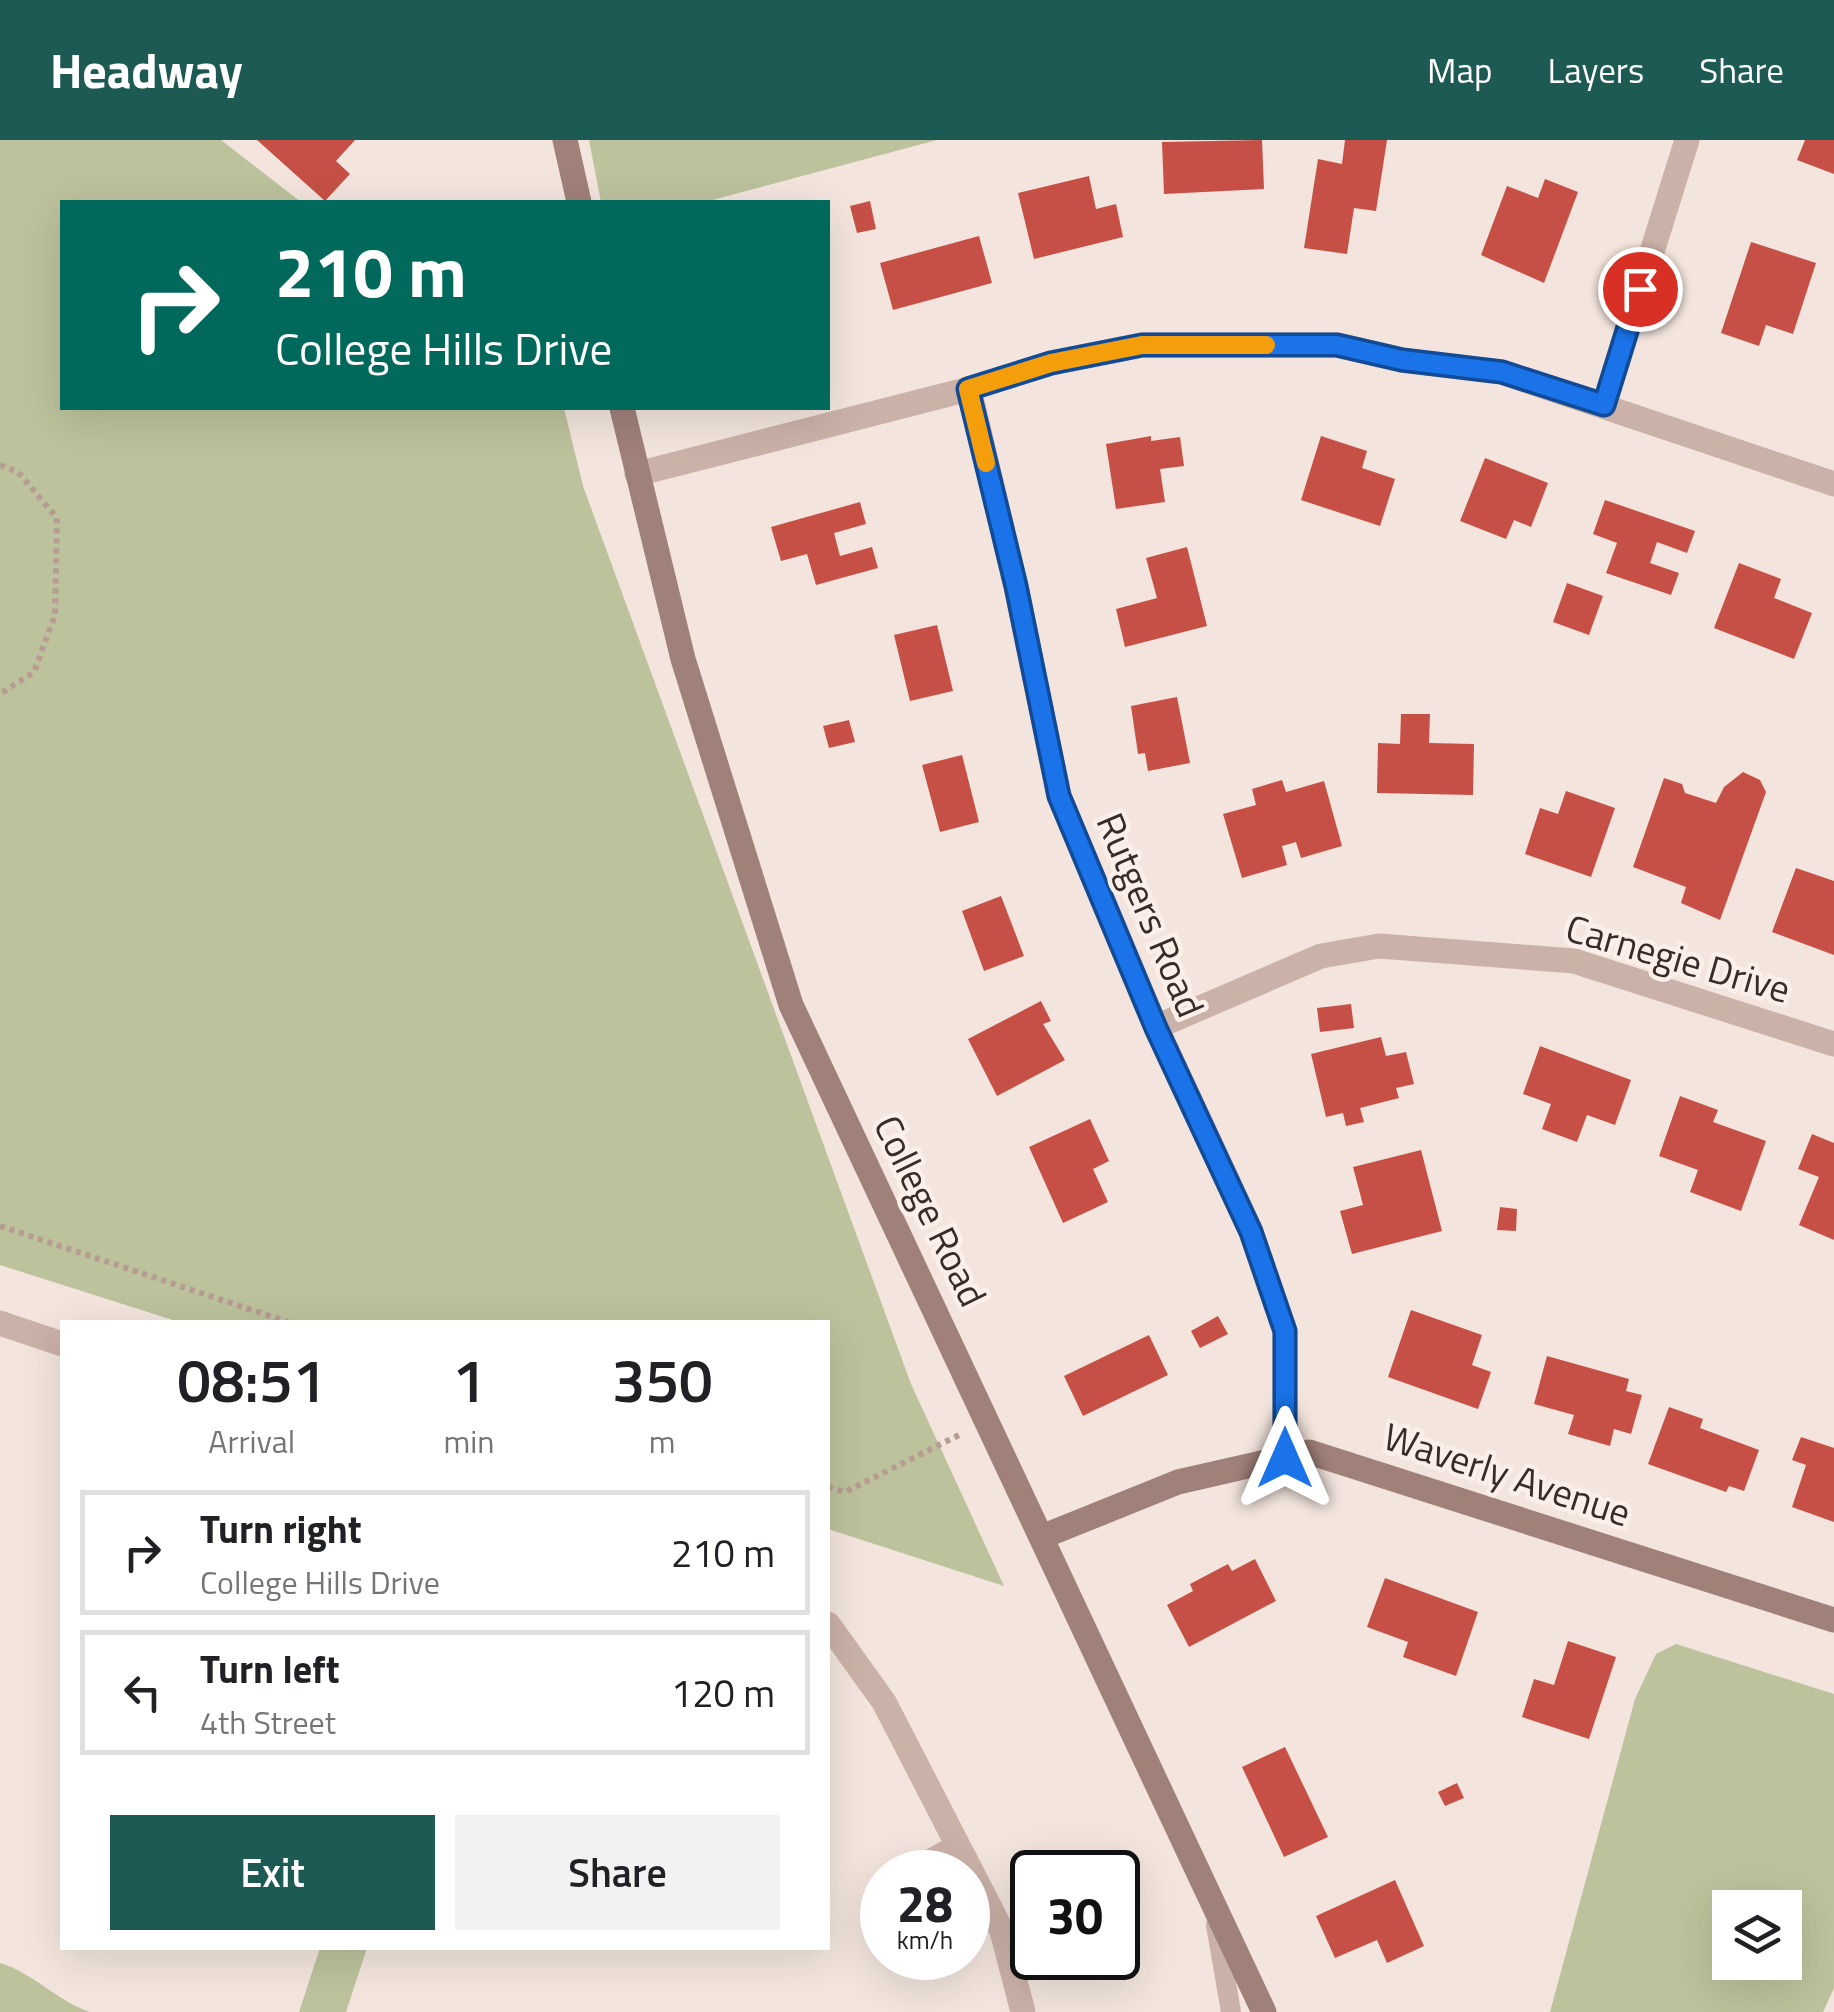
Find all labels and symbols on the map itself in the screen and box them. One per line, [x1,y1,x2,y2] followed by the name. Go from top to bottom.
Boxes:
[1598,247,1683,332] pin
[1082,803,1220,1026] street label: Rutgers Road
[1559,898,1797,1018] street label: Carnegie Drive
[860,1105,1002,1316] street label: College Road
[1233,1406,1337,1510] position arrow
[1376,1407,1638,1541] street label: Waverly Avenue
[1010,1850,1140,1980] speed limit sign: 30

